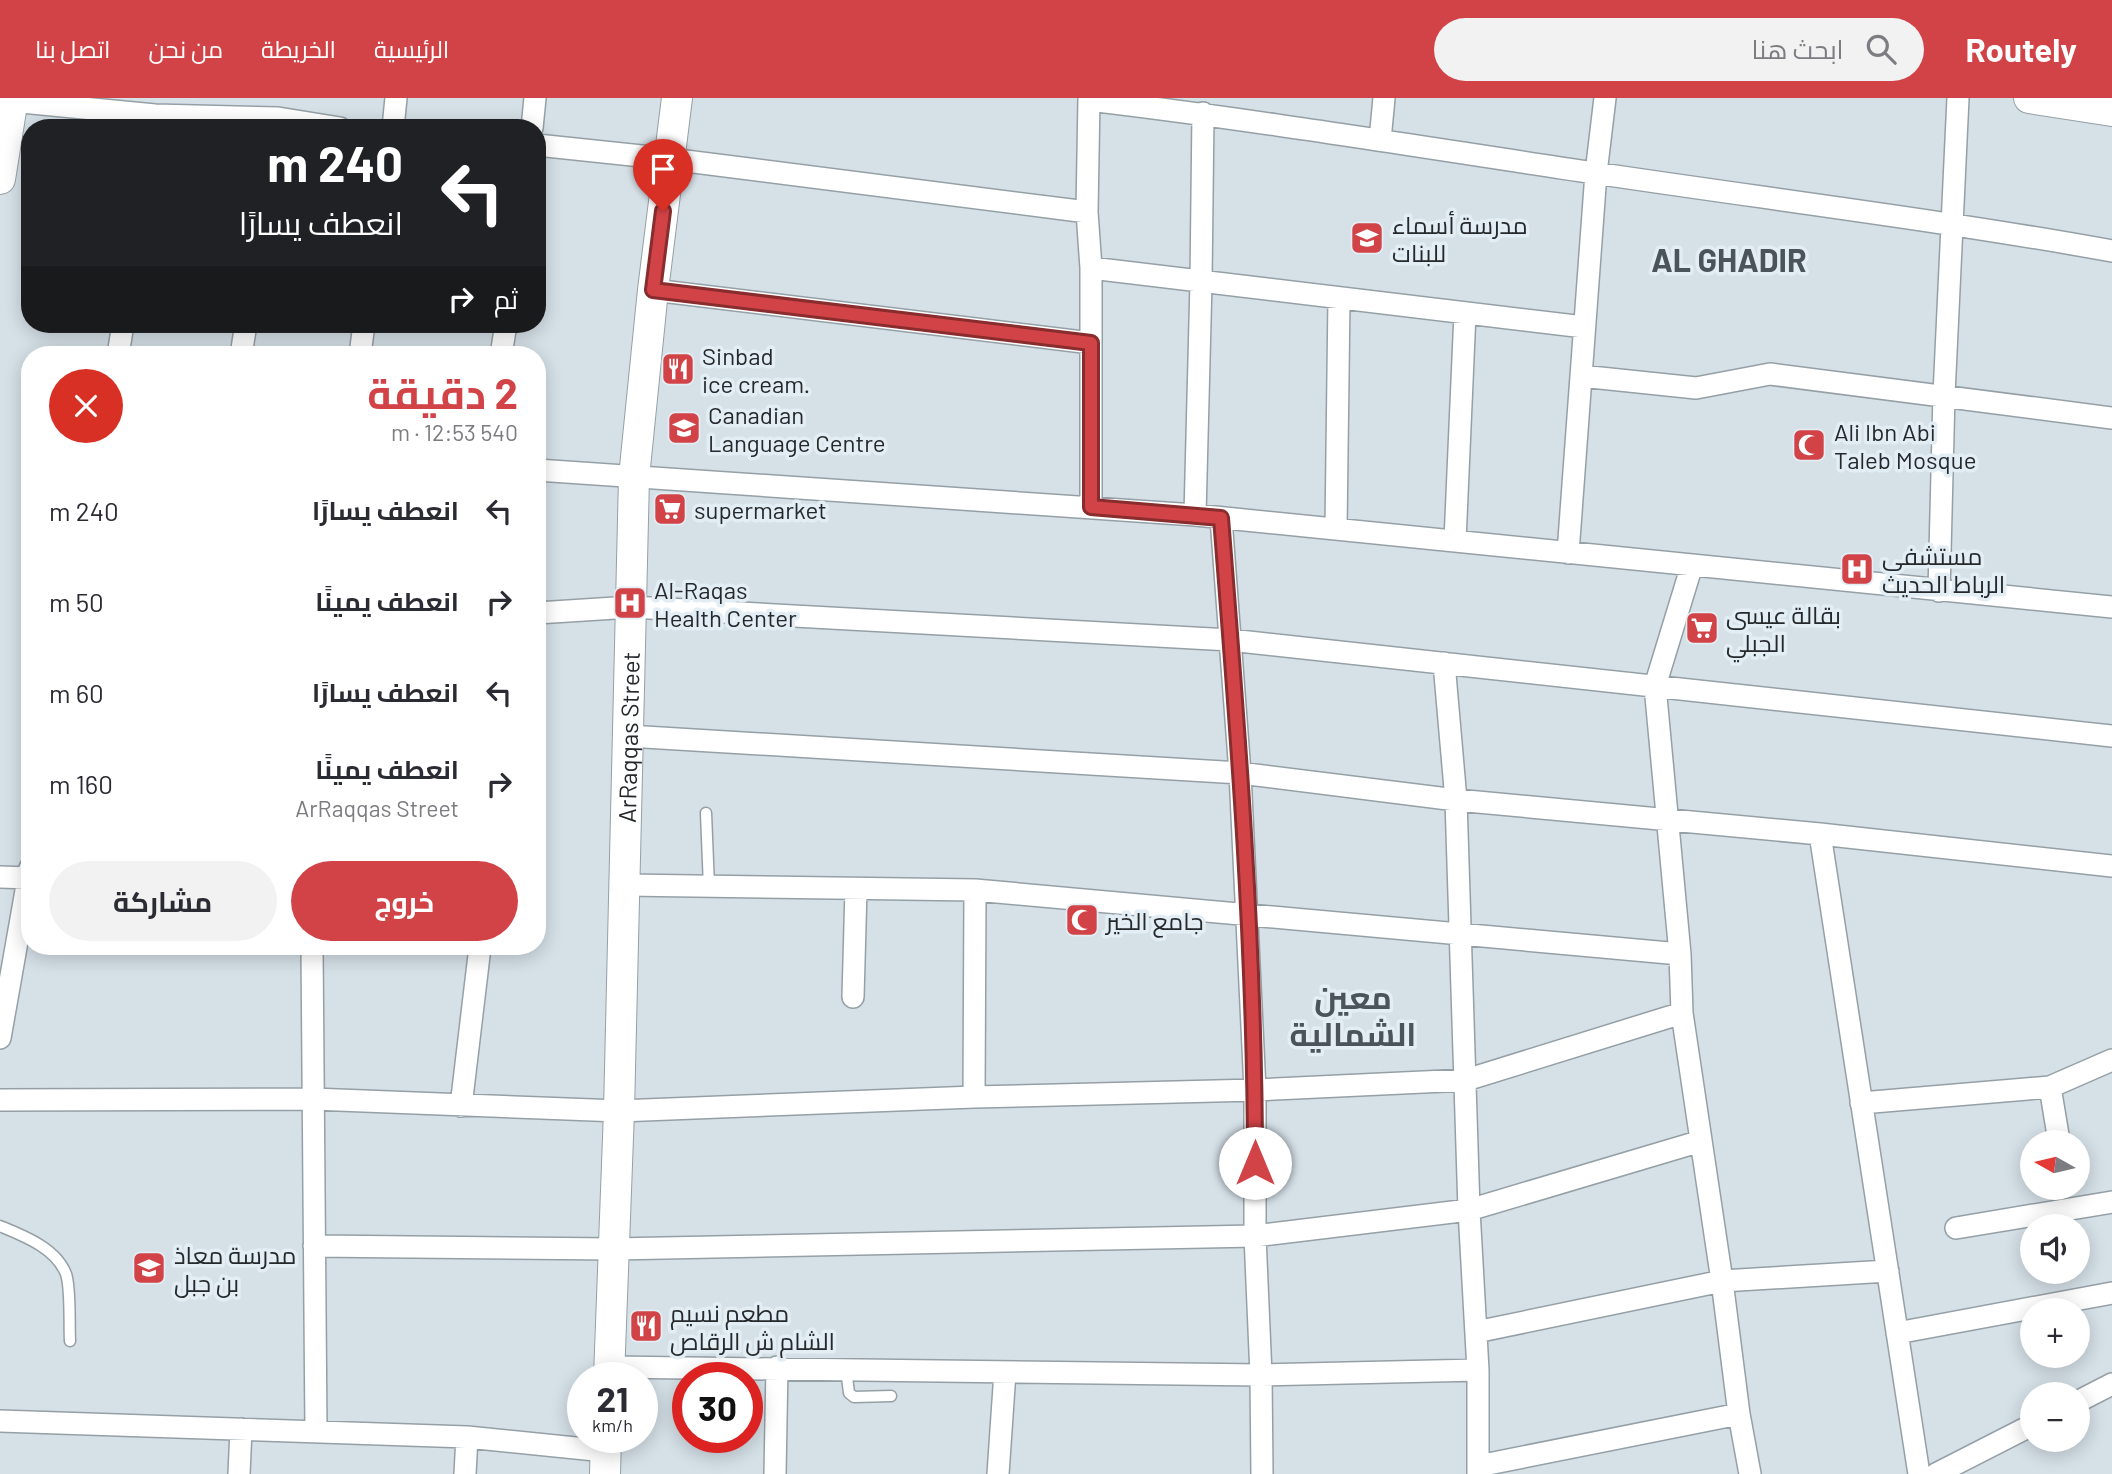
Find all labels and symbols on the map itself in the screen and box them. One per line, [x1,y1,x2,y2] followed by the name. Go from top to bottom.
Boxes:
[633,139,693,211] pin
[1392,210,1528,267] place label: مدرسة أسماء للبنات
[1348,219,1386,257] school or university icon: مدرسة أسماء للبنات
[1651,240,1807,278] district label: AL GHADIR
[702,341,810,398] place label: Sinbad ice cream.
[659,350,697,388] restaurant icon: Sinbad ice cream.
[708,400,886,457] place label: Canadian Language Centre
[665,409,703,447] school or university icon: Canadian Language Centre
[1834,417,1976,474] place label: Ali Ibn Abi Taleb Mosque
[1790,426,1828,464] mosque icon: Ali Ibn Abi Taleb Mosque
[651,490,689,528] supermarket icon: supermarket
[694,495,827,524] place label: supermarket
[1882,541,2005,598] place label: مستشفى الرباط الحديث
[1838,550,1876,588] hospital icon: مستشفى الرباط الحديث
[654,575,797,632] place label: Al-Raqas Health Center
[611,584,649,622] hospital icon: Al-Raqas Health Center
[1726,600,1841,663] place label: بقالة عيسى الجبلي
[1683,609,1721,647] supermarket icon: بقالة عيسى الجبلي
[611,651,644,823] street label: ArRaqqas Street
[1063,901,1101,939] mosque icon: جامع الخير
[1104,906,1204,938] place label: جامع الخير
[1290,977,1416,1053] district label: معين الشمالية
[1218,1126,1292,1200] position arrow
[2020,1130,2090,1200] north arrow
[174,1240,296,1298] place label: مدرسة معاذ بن جبل
[130,1249,168,1287] school or university icon: مدرسة معاذ بن جبل
[670,1298,835,1358] place label: مطعم نسيم الشام ش الرقاص
[627,1307,665,1345] restaurant icon: مطعم نسيم الشام ش الرقاص
[672,1362,763,1453] speed limit sign: 30

